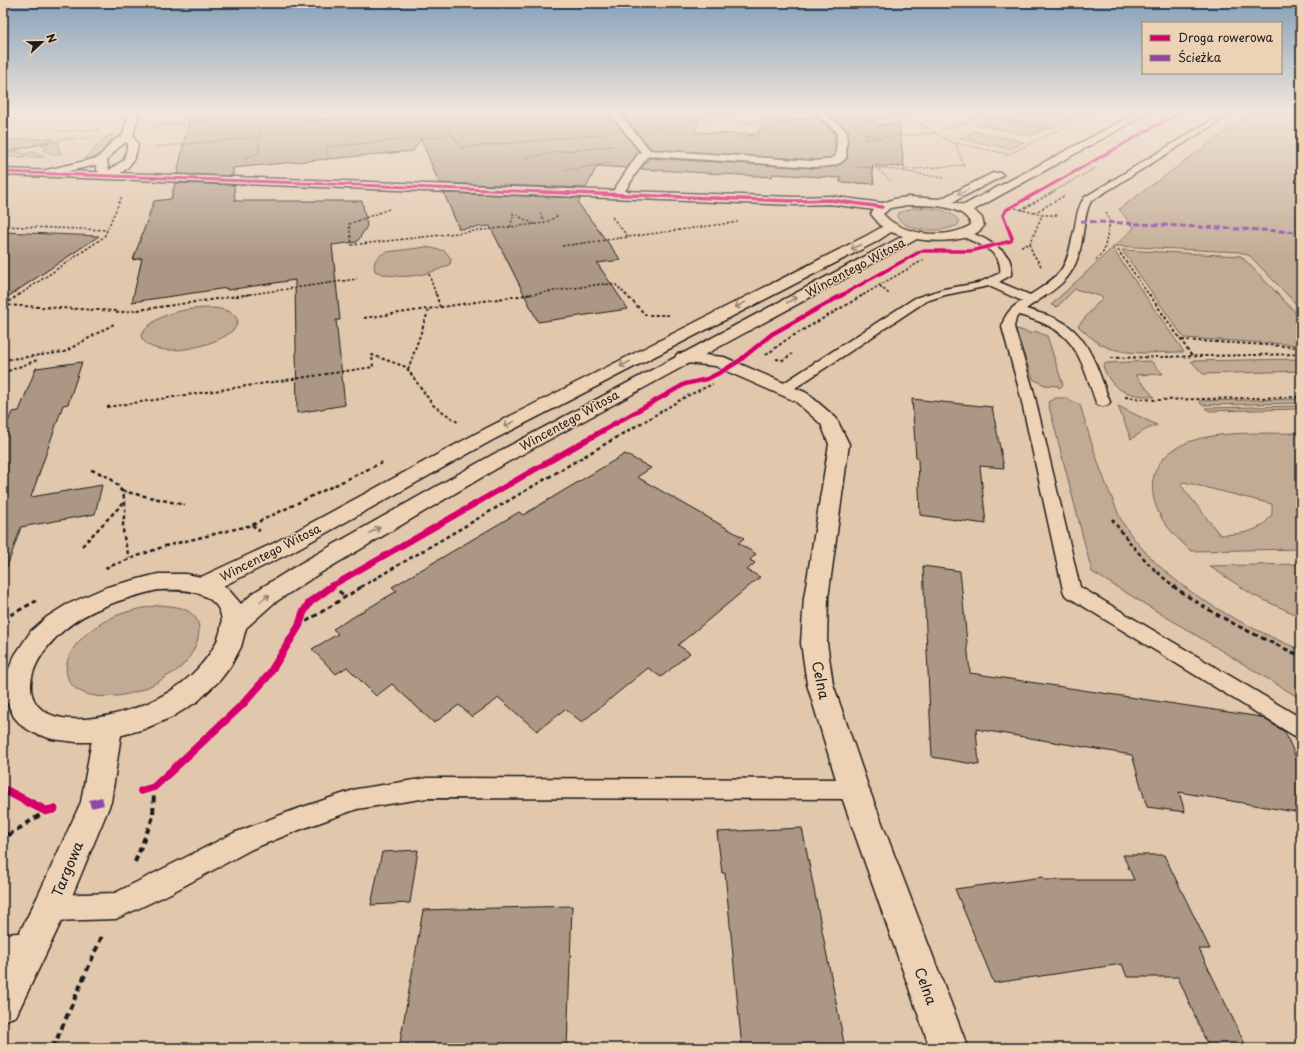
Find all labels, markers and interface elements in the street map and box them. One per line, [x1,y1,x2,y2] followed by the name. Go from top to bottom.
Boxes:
[22,22,62,62] north arrow
[1142,22,1282,74] legend
[1178,28,1274,46] text: Droga rowerowa
[42,31,61,46] text: N
[1178,48,1222,66] text: Ścieżka
[957,189,969,196] one-way arrow
[802,233,909,301] street label: Wincentego Witosa
[851,244,863,251] one-way arrow
[785,296,797,304] one-way arrow
[735,302,747,310] one-way arrow
[619,361,631,369] one-way arrow
[516,385,622,455] street label: Wincentego Witosa
[503,421,515,428] one-way arrow
[216,519,324,585] street label: Wincentego Witosa
[369,526,381,534] one-way arrow
[259,594,270,602] one-way arrow
[807,659,835,701] street label: Celna
[46,838,88,900] street label: Targowa
[910,964,943,1008] street label: Celna

